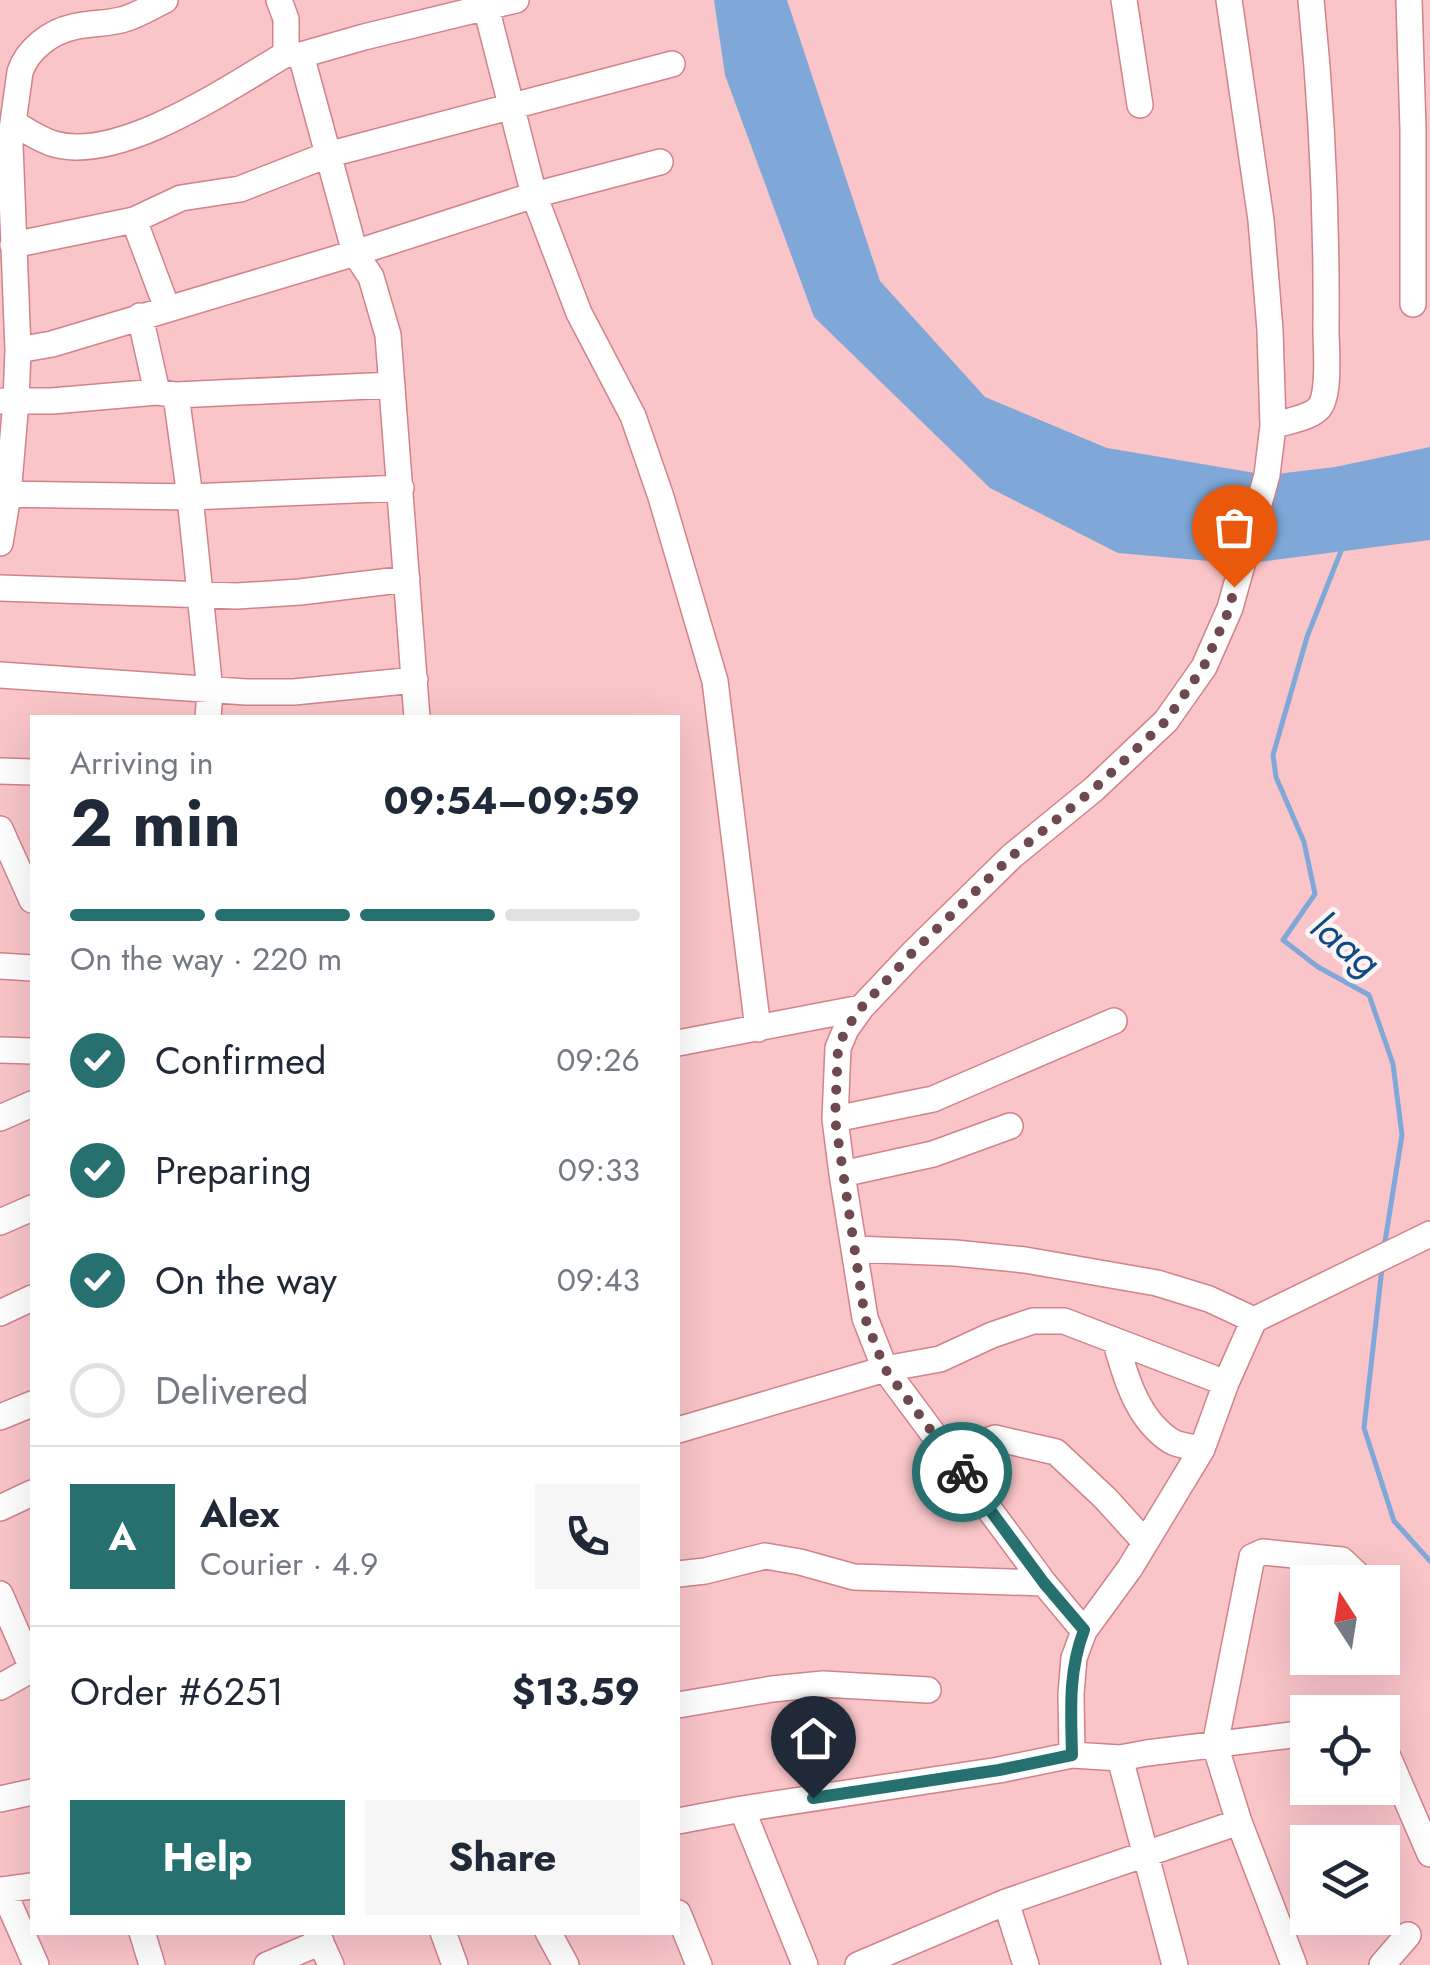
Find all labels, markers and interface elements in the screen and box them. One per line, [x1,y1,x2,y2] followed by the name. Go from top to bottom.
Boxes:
[1192,485,1277,588] pin
[1207,500,1262,555] icon: bag
[70,740,214,786] text: Arriving in
[384,773,640,828] text: 09:54–09:59
[70,776,241,870] text: 2 min
[1298,898,1394,990] water label: laag
[70,936,342,982] text: On the way · 220 m
[70,1033,125,1088] icon: check
[155,1033,326,1088] text: Confirmed
[556,1037,640,1083] text: 09:26
[70,1143,125,1198] icon: check
[155,1143,312,1198] text: Preparing
[558,1147,640,1193] text: 09:33
[70,1253,125,1308] icon: check
[155,1253,337,1308] text: On the way
[557,1257,640,1303] text: 09:43
[155,1363,308,1418] text: Delivered
[912,1422,1012,1522] courier
[935,1445,990,1500] icon: bike
[535,1484,640,1589] button: phone
[200,1486,280,1541] text: Alex
[109,1509,136,1564] text: A
[200,1541,378,1587] text: Courier · 4.9
[1290,1565,1400,1675] north arrow
[1290,1565,1400,1935] map controls
[70,1664,284,1719] text: Order #6251
[512,1664,640,1719] text: $13.59
[1290,1695,1400,1805] button: locate
[771,1696,856,1799] pin
[786,1711,841,1766] icon: home
[70,1800,345,1915] button: Help
[365,1800,640,1915] button: Share
[1290,1825,1400,1935] button: layers

